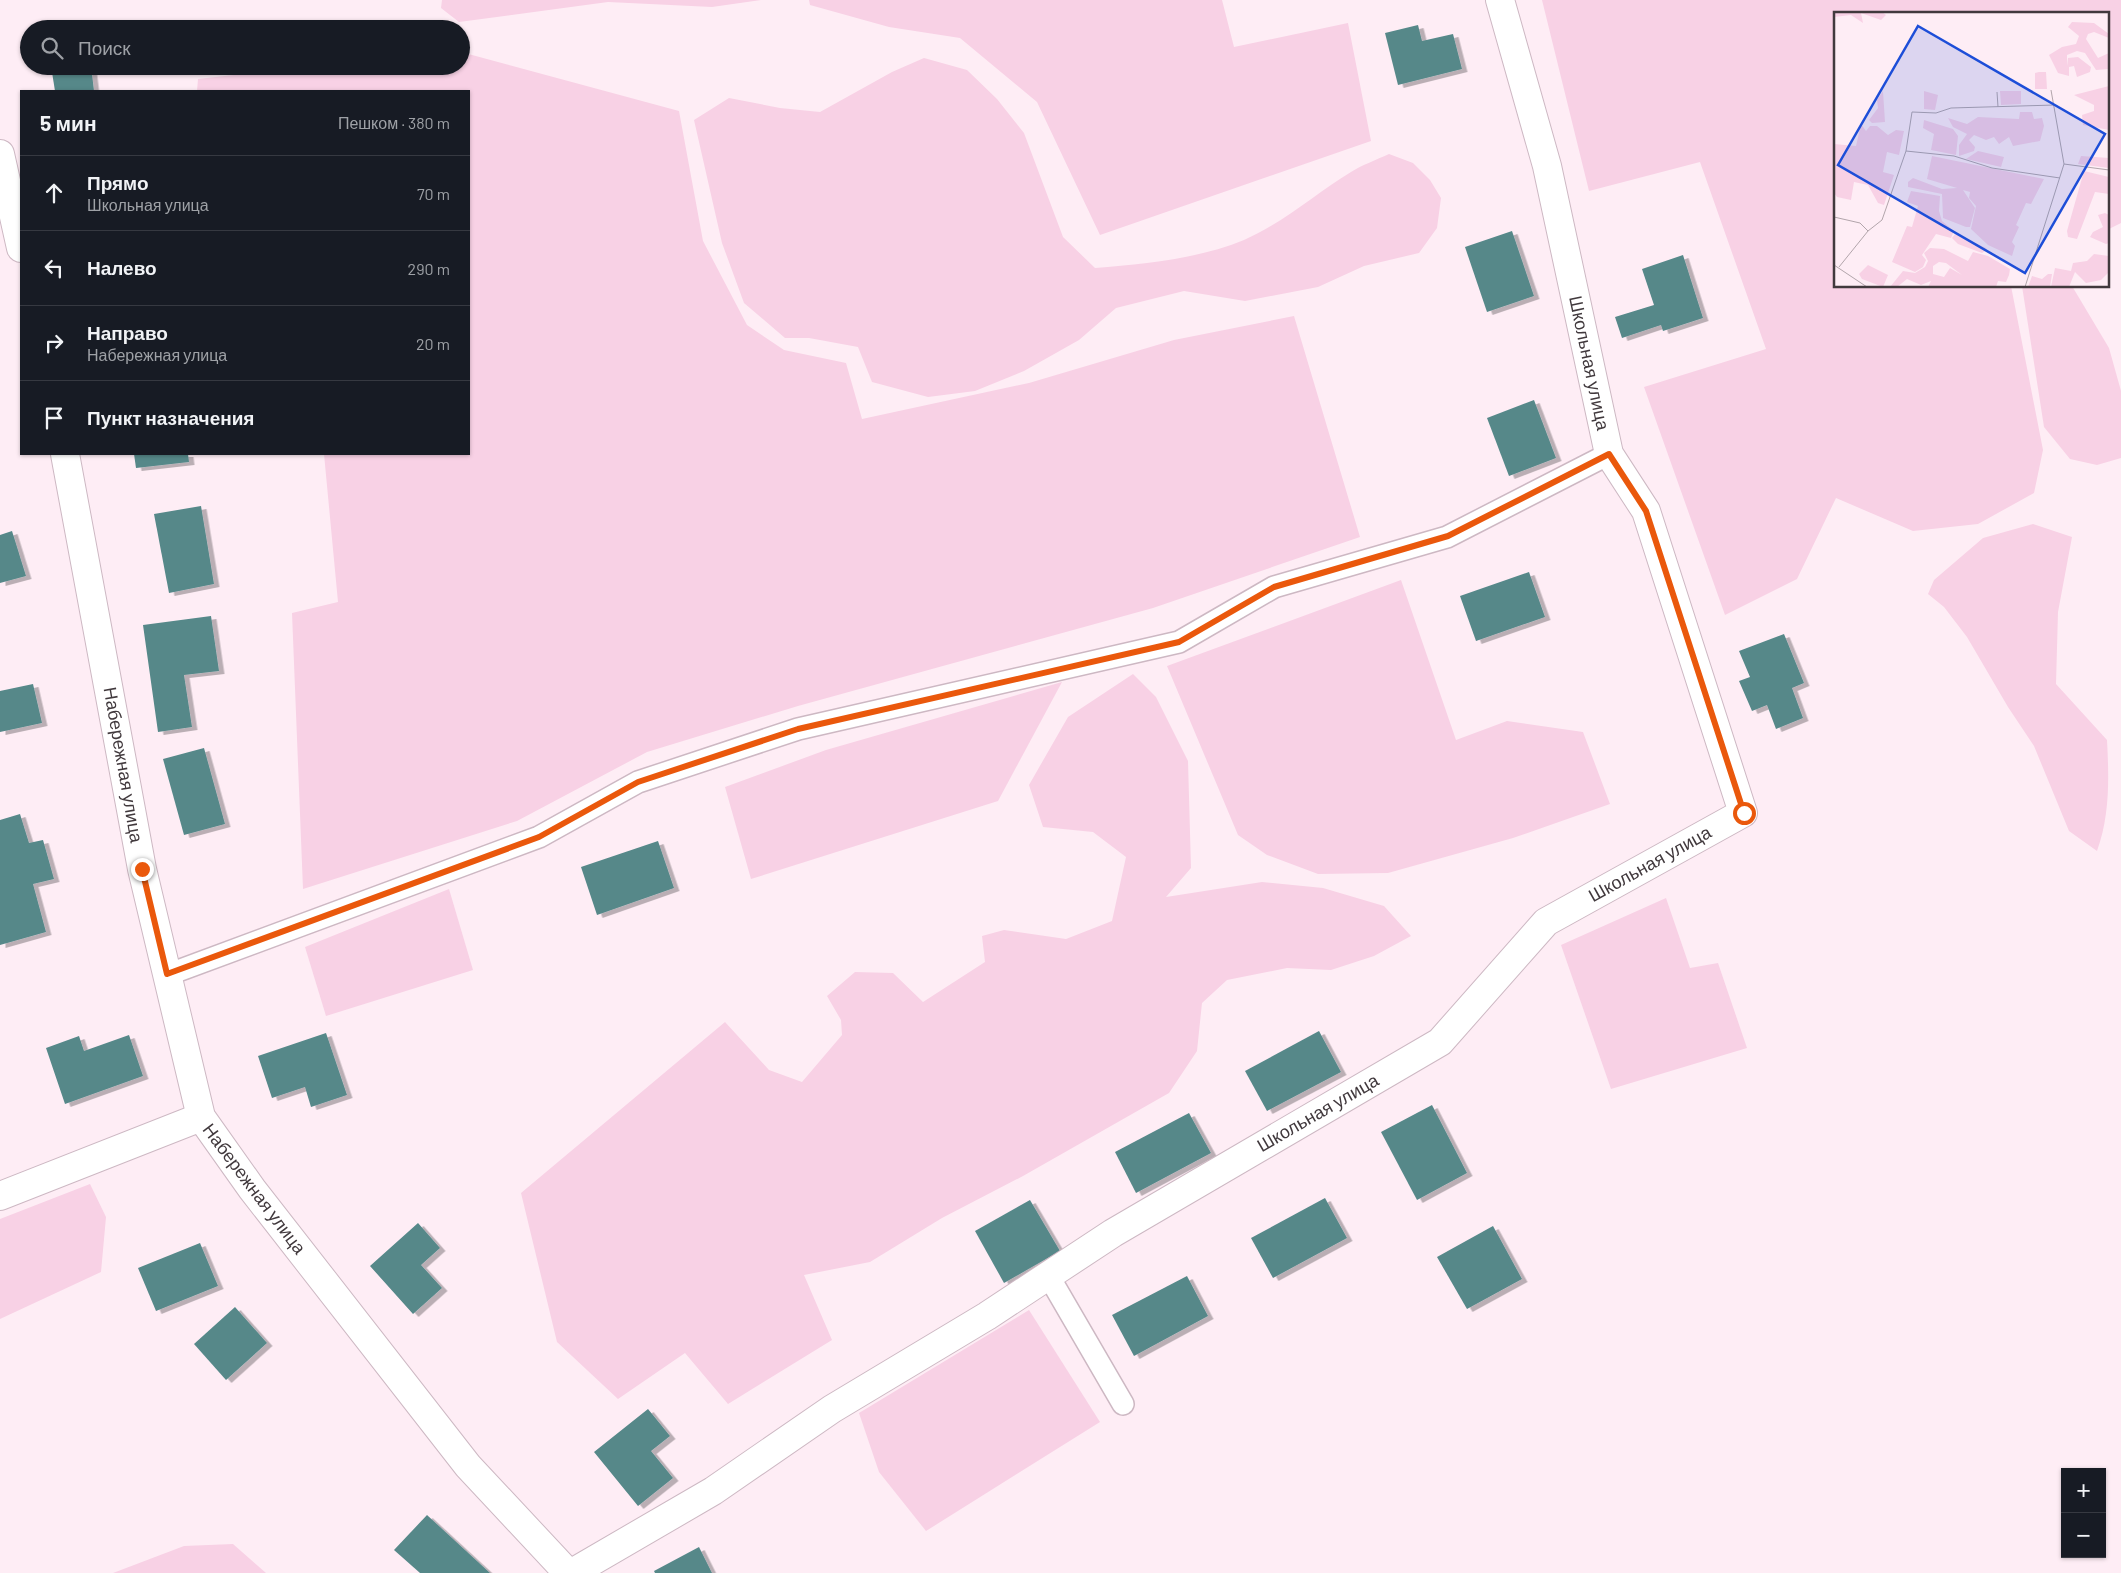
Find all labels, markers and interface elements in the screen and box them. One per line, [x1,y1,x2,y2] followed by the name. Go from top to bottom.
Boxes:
[1834,12,2108,288] inset map
[20,20,470,75] search box
[38,34,66,62] icon: search
[78,36,131,59] text: Поиск
[40,110,97,135] text: 5 мин
[338,113,450,132] text: Пешком · 380 m
[87,171,149,194] text: Прямо
[40,179,68,207] icon: ahead
[417,184,450,203] text: 70 m
[87,195,209,214] text: Школьная улица
[40,254,68,282] icon: left
[87,256,157,279] text: Налево
[408,259,450,278] text: 290 m
[1565,294,1615,433] street label: Школьная улица
[87,321,168,344] text: Направо
[40,329,68,357] icon: right
[416,334,450,353] text: 20 m
[87,345,227,364] text: Набережная улица
[40,404,68,432] icon: arrive
[87,406,254,429] text: Пункт назначения
[99,685,149,845] street label: Набережная улица
[1733,802,1756,825] route start
[1584,820,1716,906] street label: Школьная улица
[131,858,154,881] route end
[1253,1068,1383,1156] street label: Школьная улица
[199,1119,312,1259] street label: Набережная улица
[2061,1468,2106,1558] map controls
[2061,1468,2106,1513] button: +
[2061,1513,2106,1558] button: −

